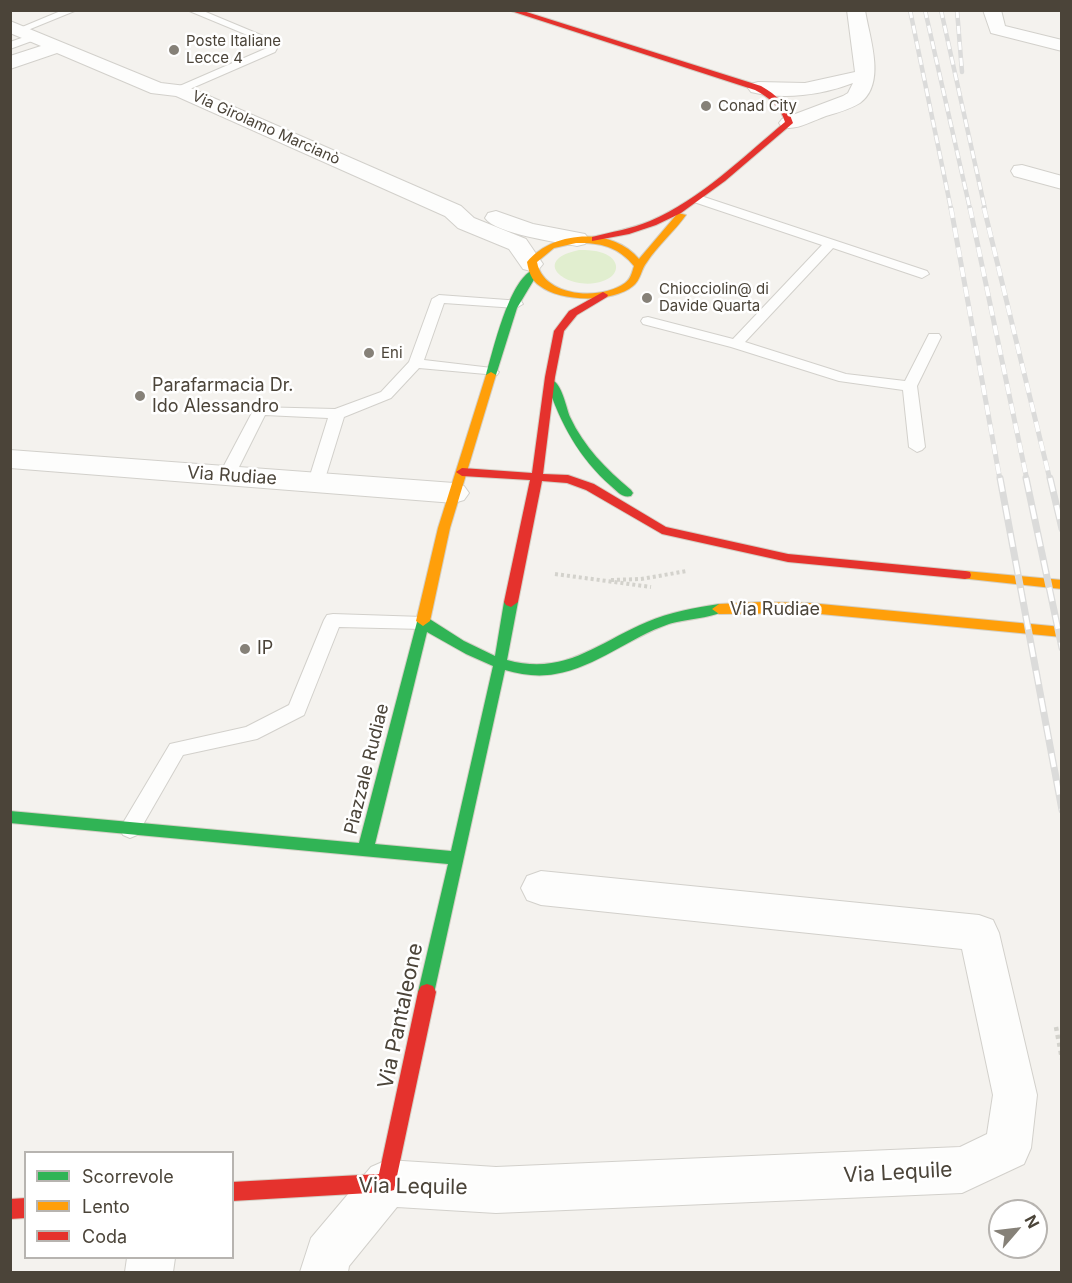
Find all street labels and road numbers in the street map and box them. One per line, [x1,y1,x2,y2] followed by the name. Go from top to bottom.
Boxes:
[189,87,343,169] street label: Via Girolamo Marcianò
[186,462,278,490] street label: Via Rudiae
[730,599,820,621] street label: Via Rudiae
[340,701,394,837] street label: Piazzale Rudiae
[373,941,429,1091] street label: Via Pantaleone
[843,1158,953,1188] street label: Via Lequile
[358,1173,468,1201] street label: Via Lequile

